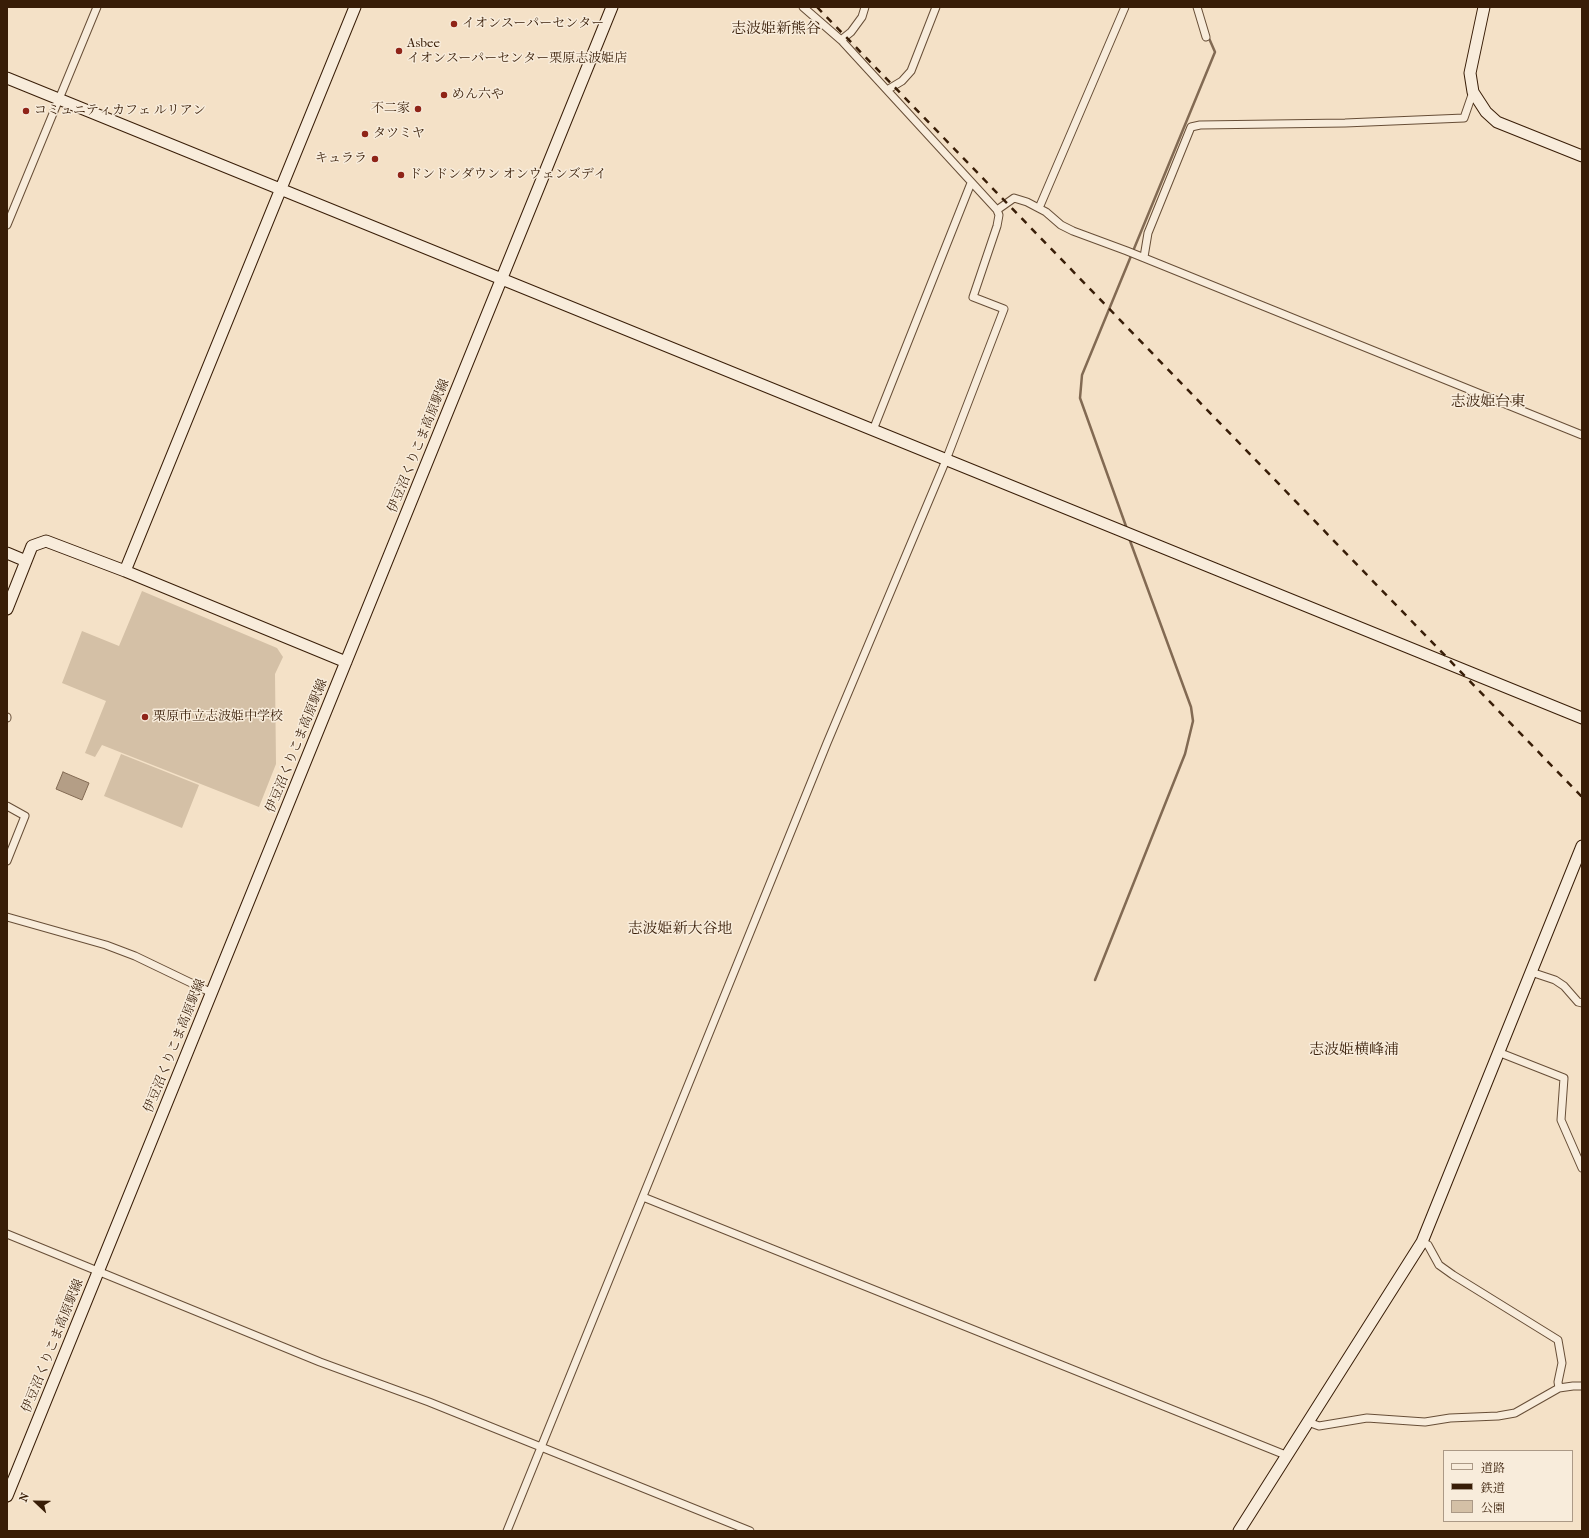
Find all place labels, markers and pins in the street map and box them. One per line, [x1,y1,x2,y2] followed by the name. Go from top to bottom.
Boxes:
[462,16,604,32] place label: イオンスーパーセンター
[449,19,459,29] marker: イオンスーパーセンター
[407,36,627,67] place label: Asbee イオンスーパーセンター栗原志波姫店
[394,46,404,56] marker: Asbee イオンスーパーセンター栗原志波姫店
[452,87,504,103] place label: めん六や
[439,90,449,100] marker: めん六や
[371,101,410,117] place label: 不二家
[34,103,206,119] place label: コミュニティカフェ ルリアン
[413,104,423,114] marker: 不二家
[21,106,31,116] marker: コミュニティカフェ ルリアン
[373,126,425,142] place label: タツミヤ
[360,129,370,139] marker: タツミヤ
[315,151,367,167] place label: キュララ
[370,154,380,164] marker: キュララ
[409,167,607,183] place label: ドンドンダウン オンウェンズデイ
[396,170,406,180] marker: ドンドンダウン オンウェンズデイ
[153,709,283,725] place label: 栗原市立志波姫中学校
[140,712,150,722] marker: 栗原市立志波姫中学校

